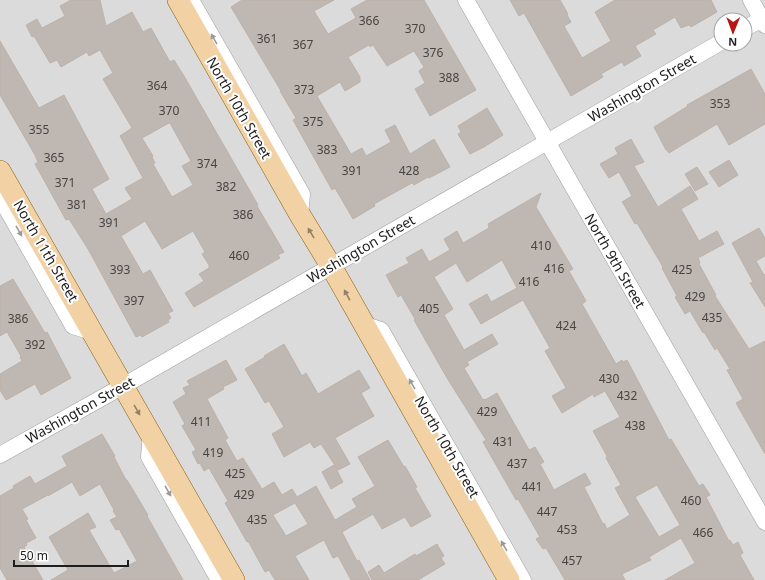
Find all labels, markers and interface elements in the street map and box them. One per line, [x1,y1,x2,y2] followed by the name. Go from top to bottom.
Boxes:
[359,12,379,29] house number: 366
[713,12,753,52] north arrow
[405,20,425,37] house number: 370
[257,30,277,47] house number: 361
[210,33,217,45] one-way arrow
[728,35,737,50] text: N
[293,36,313,53] house number: 367
[423,44,443,61] house number: 376
[584,49,699,126] street label: Washington Street
[203,53,276,162] street label: North 10th Street
[439,69,459,86] house number: 388
[147,77,167,94] house number: 364
[294,81,314,98] house number: 373
[710,95,730,112] house number: 353
[159,102,179,119] house number: 370
[303,113,323,130] house number: 375
[29,121,49,138] house number: 355
[317,141,337,158] house number: 383
[44,149,64,166] house number: 365
[197,155,217,172] house number: 374
[342,162,362,179] house number: 391
[399,162,419,179] house number: 428
[55,174,75,191] house number: 371
[216,178,236,195] house number: 382
[10,196,83,305] street label: North 11th Street
[67,196,87,213] house number: 381
[233,206,253,223] house number: 386
[303,210,418,287] street label: Washington Street
[581,210,650,312] street label: North 9th Street
[99,214,119,231] house number: 391
[16,225,23,237] one-way arrow
[307,228,315,238] one-way arrow
[531,237,551,254] house number: 410
[229,247,249,264] house number: 460
[544,260,564,277] house number: 416
[110,261,130,278] house number: 393
[672,261,692,278] house number: 425
[519,273,539,290] house number: 416
[685,288,705,305] house number: 429
[344,289,351,301] one-way arrow
[124,292,144,309] house number: 397
[419,300,439,317] house number: 405
[702,309,722,326] house number: 435
[8,310,28,327] house number: 386
[556,317,576,334] house number: 424
[25,336,45,353] house number: 392
[599,370,619,387] house number: 430
[22,372,138,447] street label: Washington Street
[409,378,415,390] one-way arrow
[617,387,637,404] house number: 432
[411,392,484,501] street label: North 10th Street
[477,403,497,420] house number: 429
[134,404,140,416] one-way arrow
[191,413,211,430] house number: 411
[625,417,645,434] house number: 438
[493,433,513,450] house number: 431
[203,444,223,461] house number: 419
[507,455,527,472] house number: 437
[225,465,245,482] house number: 425
[522,478,542,495] house number: 441
[165,485,171,497] one-way arrow
[234,486,254,503] house number: 429
[681,492,701,509] house number: 460
[537,503,557,520] house number: 447
[247,511,267,528] house number: 435
[557,521,577,538] house number: 453
[693,524,713,541] house number: 466
[500,540,507,552] one-way arrow
[14,542,128,568] scale bar
[20,547,48,564] text: 50 m
[562,552,582,569] house number: 457

